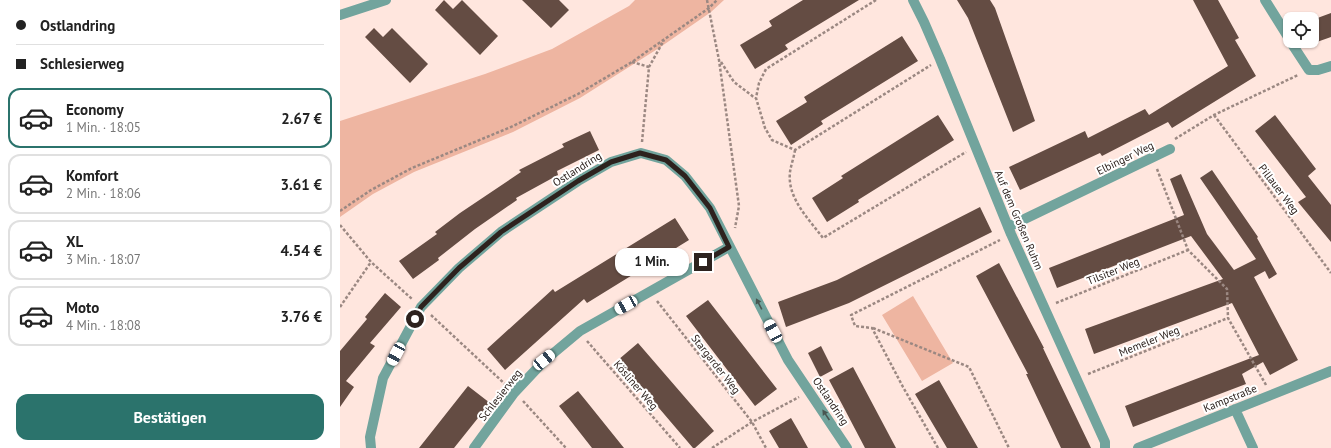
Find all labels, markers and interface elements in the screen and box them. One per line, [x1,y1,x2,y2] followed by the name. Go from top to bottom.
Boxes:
[1283,12,1319,48] map controls
[1283,12,1319,48] button: locate
[40,16,115,35] text: Ostlandring
[40,54,124,73] text: Schlesierweg
[18,100,54,136] icon: car
[66,100,124,119] text: Economy
[281,109,322,128] text: 2.67 €
[66,119,141,136] text: 1 Min. · 18:05
[1094,138,1156,178] street label: Elbinger Weg
[550,148,604,190] street label: Ostlandring
[1256,161,1302,217] street label: Pillauer Weg
[18,166,54,202] icon: car
[66,166,118,185] text: Komfort
[992,168,1046,272] street label: Auf dem Großen Ruhm
[280,175,322,194] text: 3.61 €
[66,185,141,202] text: 2 Min. · 18:06
[18,232,54,268] icon: car
[66,232,83,251] text: XL
[280,241,322,260] text: 4.54 €
[615,248,689,276] callout: 1 Min.
[66,251,141,268] text: 3 Min. · 18:07
[635,253,669,270] text: 1 Min.
[694,253,712,271] route end
[1085,254,1141,288] street label: Tilsiter Weg
[613,294,639,316] car
[18,298,54,334] icon: car
[66,298,99,317] text: Moto
[756,298,762,310] one-way arrow
[280,307,322,326] text: 3.76 €
[406,310,424,328] route start
[66,317,141,334] text: 4 Min. · 18:08
[762,318,784,344] car
[1117,322,1181,359] street label: Memeler Weg
[688,331,744,397] street label: Stargarder Weg
[385,341,407,367] car
[531,348,557,372] car
[611,357,661,413] street label: Kösliner Weg
[475,366,525,424] street label: Schlesierweg
[810,374,852,428] street label: Ostlandring
[1201,381,1259,415] street label: Kampstraße
[16,394,324,440] button: Bestätigen
[822,410,830,420] one-way arrow

